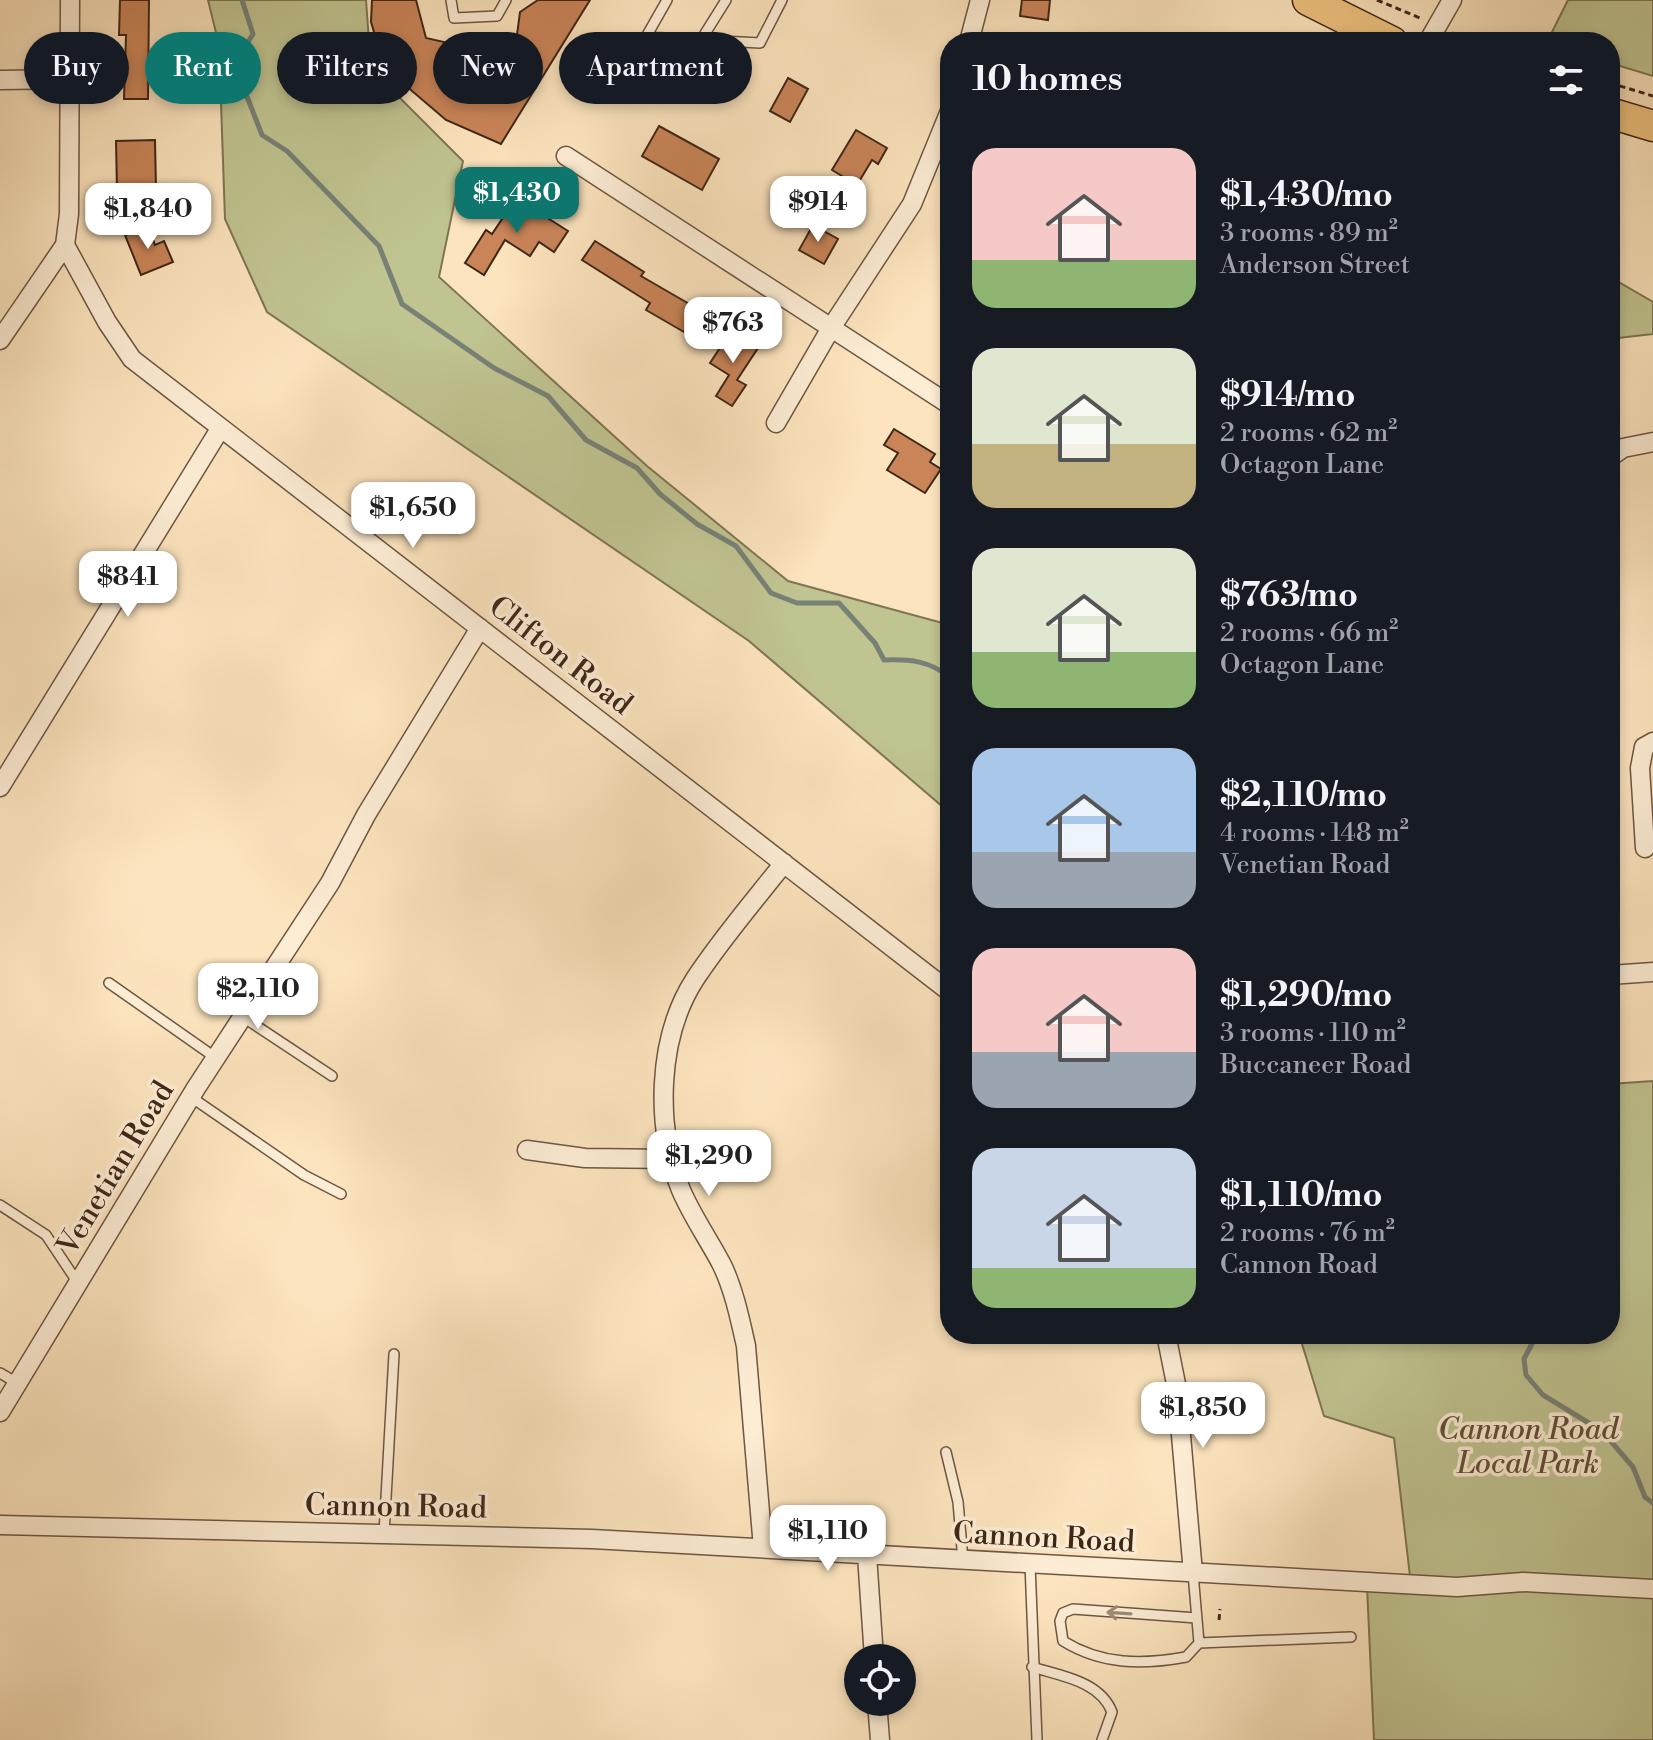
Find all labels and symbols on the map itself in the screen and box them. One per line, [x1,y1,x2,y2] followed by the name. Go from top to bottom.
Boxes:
[452,167,582,235] pin: $1,430
[771,176,865,244] pin: $914
[83,183,213,251] pin: $1,840
[686,297,780,365] pin: $763
[348,482,478,550] pin: $1,650
[81,551,175,619] pin: $841
[481,588,640,724] street label: Clifton Road
[193,963,323,1031] pin: $2,110
[48,1075,183,1263] street label: Venetian Road
[644,1130,774,1198] pin: $1,290
[1138,1382,1268,1450] pin: $1,850
[1438,1411,1619,1483] park label: Cannon Road Local Park
[305,1486,487,1528] street label: Cannon Road
[763,1505,893,1573] pin: $1,110
[952,1514,1136,1562] street label: Cannon Road
[1106,1605,1133,1620] one-way arrow

